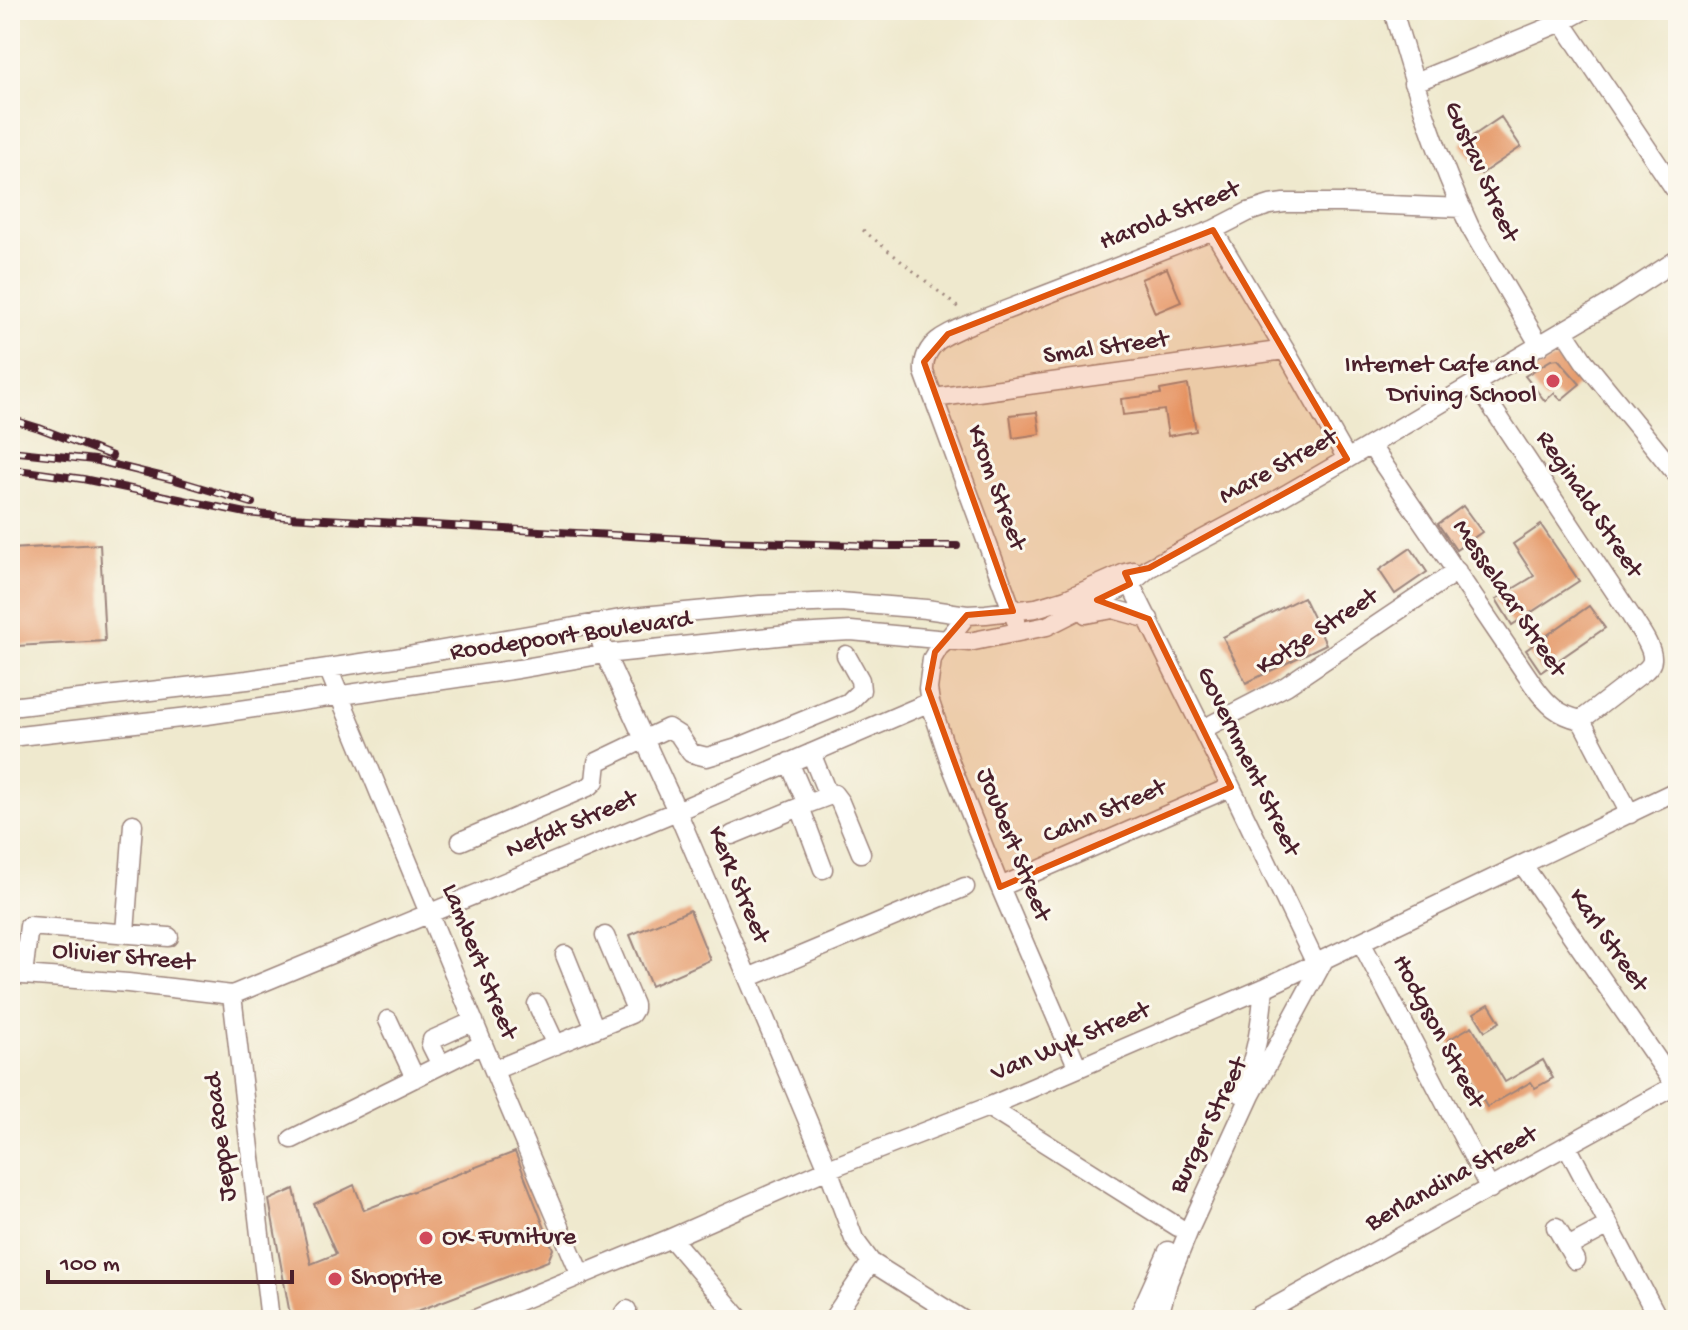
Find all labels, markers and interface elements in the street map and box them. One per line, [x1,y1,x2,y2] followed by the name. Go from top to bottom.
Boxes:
[1435,97,1526,249] street label: Gustav Street
[1095,174,1247,259] street label: Harold Street
[1041,325,1173,373] street label: Smal Street
[1345,351,1539,412] place label: Internet Cafe and Driving School
[1544,372,1562,390] marker: Internet Cafe and Driving School
[958,421,1033,557] street label: Krom Street
[1214,422,1346,513] street label: Mare Street
[1527,426,1650,586] street label: Reginald Street
[1444,514,1573,686] street label: Messelaar Street
[1251,581,1387,684] street label: Kotze Street
[448,604,695,669] street label: Roodepoort Boulevard
[1188,662,1307,864] street label: Government Street
[967,764,1058,928] street label: Joubert Street
[1039,772,1173,853] street label: Cahn Street
[502,784,645,868] street label: Nefdt Street
[699,822,776,950] street label: Kerk Street
[433,880,524,1046] street label: Lambert Street
[1560,883,1655,1001] street label: Karl Street
[51,936,198,980] street label: Olivier Street
[1384,950,1492,1116] street label: Hodgson Street
[986,995,1157,1091] street label: Van Wyk Street
[1163,1051,1257,1200] street label: Burger Street
[199,1069,245,1203] street label: Jeppe Road
[1360,1119,1545,1240] street label: Berlandina Street
[442,1223,577,1254] place label: OK Furniture
[417,1229,435,1247] marker: OK Furniture
[48,1234,292,1284] scale bar
[59,1251,120,1280] text: 100 m
[351,1264,443,1295] place label: Shoprite
[326,1270,344,1288] marker: Shoprite

